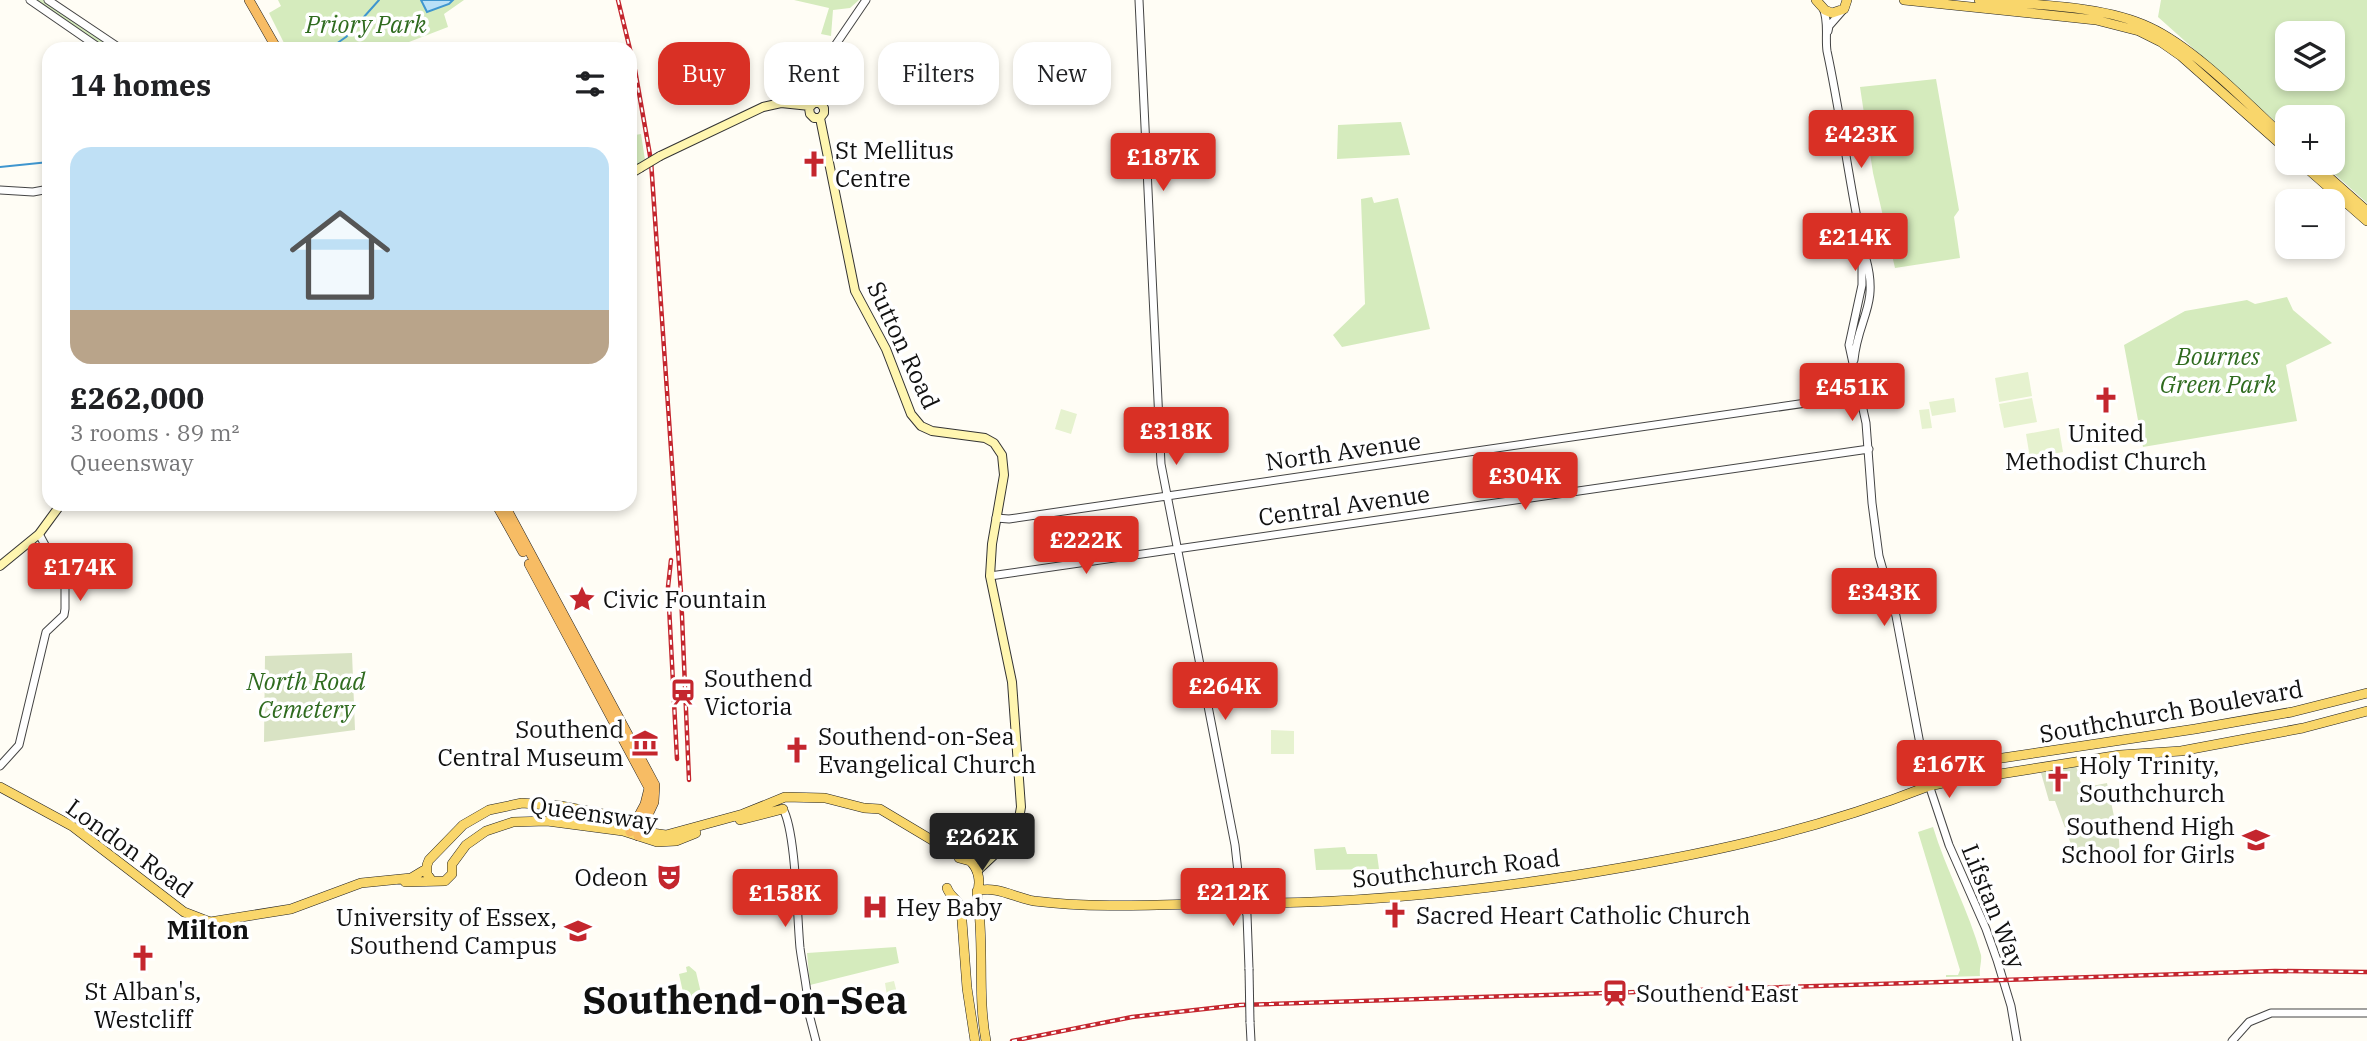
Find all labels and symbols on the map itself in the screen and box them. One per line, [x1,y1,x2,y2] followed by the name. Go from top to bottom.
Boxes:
[305,8,427,40] park label: Priory Park
[1812,110,1910,170] pin: £423K
[835,134,954,194] place label: St Mellitus Centre
[1114,134,1212,193] pin: £187K
[799,149,829,179] church icon: St Mellitus Centre
[1806,214,1904,273] pin: £214K
[860,276,948,414] street label: Sutton Road
[2160,340,2277,400] park label: Bournes Green Park
[1803,364,1901,423] pin: £451K
[2091,385,2121,415] church icon: United Methodist Church
[1127,407,1225,467] pin: £318K
[2005,417,2207,477] place label: United Methodist Church
[1263,424,1423,478] street label: North Avenue
[1476,452,1574,512] pin: £304K
[1256,477,1432,533] street label: Central Avenue
[1037,516,1135,576] pin: £222K
[31,544,129,603] pin: £174K
[1835,568,1933,628] pin: £343K
[603,583,767,615] place label: Civic Fountain
[567,584,597,614] place icon: Civic Fountain
[704,662,813,722] place label: Southend Victoria
[1176,662,1274,722] pin: £264K
[246,665,366,725] park label: North Road Cemetery
[2037,672,2305,750] street label: Southchurch Boulevard
[668,677,698,707] station icon: Southend Victoria
[437,713,624,773] place label: Southend Central Museum
[818,720,1036,780] place label: Southend-on-Sea Evangelical Church
[630,728,660,758] museum icon: Southend Central Museum
[782,735,812,765] church icon: Southend-on-Sea Evangelical Church
[1900,740,1998,800] pin: £167K
[2079,749,2225,809] place label: Holy Trinity, Southchurch
[2043,764,2073,794] church icon: Holy Trinity, Southchurch
[528,788,660,838] street label: Queensway
[60,791,200,905] street label: London Road
[2061,810,2235,870] place label: Southend High School for Girls
[933,814,1031,873] pin: £262K
[2241,825,2271,855] school or university icon: Southend High School for Girls
[1955,839,2034,973] street label: Lifstan Way
[1350,841,1562,895] street label: Southchurch Road
[574,861,648,893] place label: Odeon
[654,862,684,892] theatre icon: Odeon
[1184,869,1282,928] pin: £212K
[736,870,834,929] pin: £158K
[896,891,1002,923] place label: Hey Baby
[860,892,890,922] hospital icon: Hey Baby
[1416,899,1751,931] place label: Sacred Heart Catholic Church
[1380,900,1410,930] church icon: Sacred Heart Catholic Church
[336,901,557,961] place label: University of Essex, Southend Campus
[167,912,249,946] district label: Milton
[563,916,593,946] school or university icon: University of Essex, Southend Campus
[128,943,158,973] church icon: St Alban's, Westcliff
[84,975,202,1035] place label: St Alban's, Westcliff
[582,975,908,1024] district label: Southend-on-Sea
[1636,977,1799,1009] place label: Southend East
[1600,978,1630,1008] station icon: Southend East

